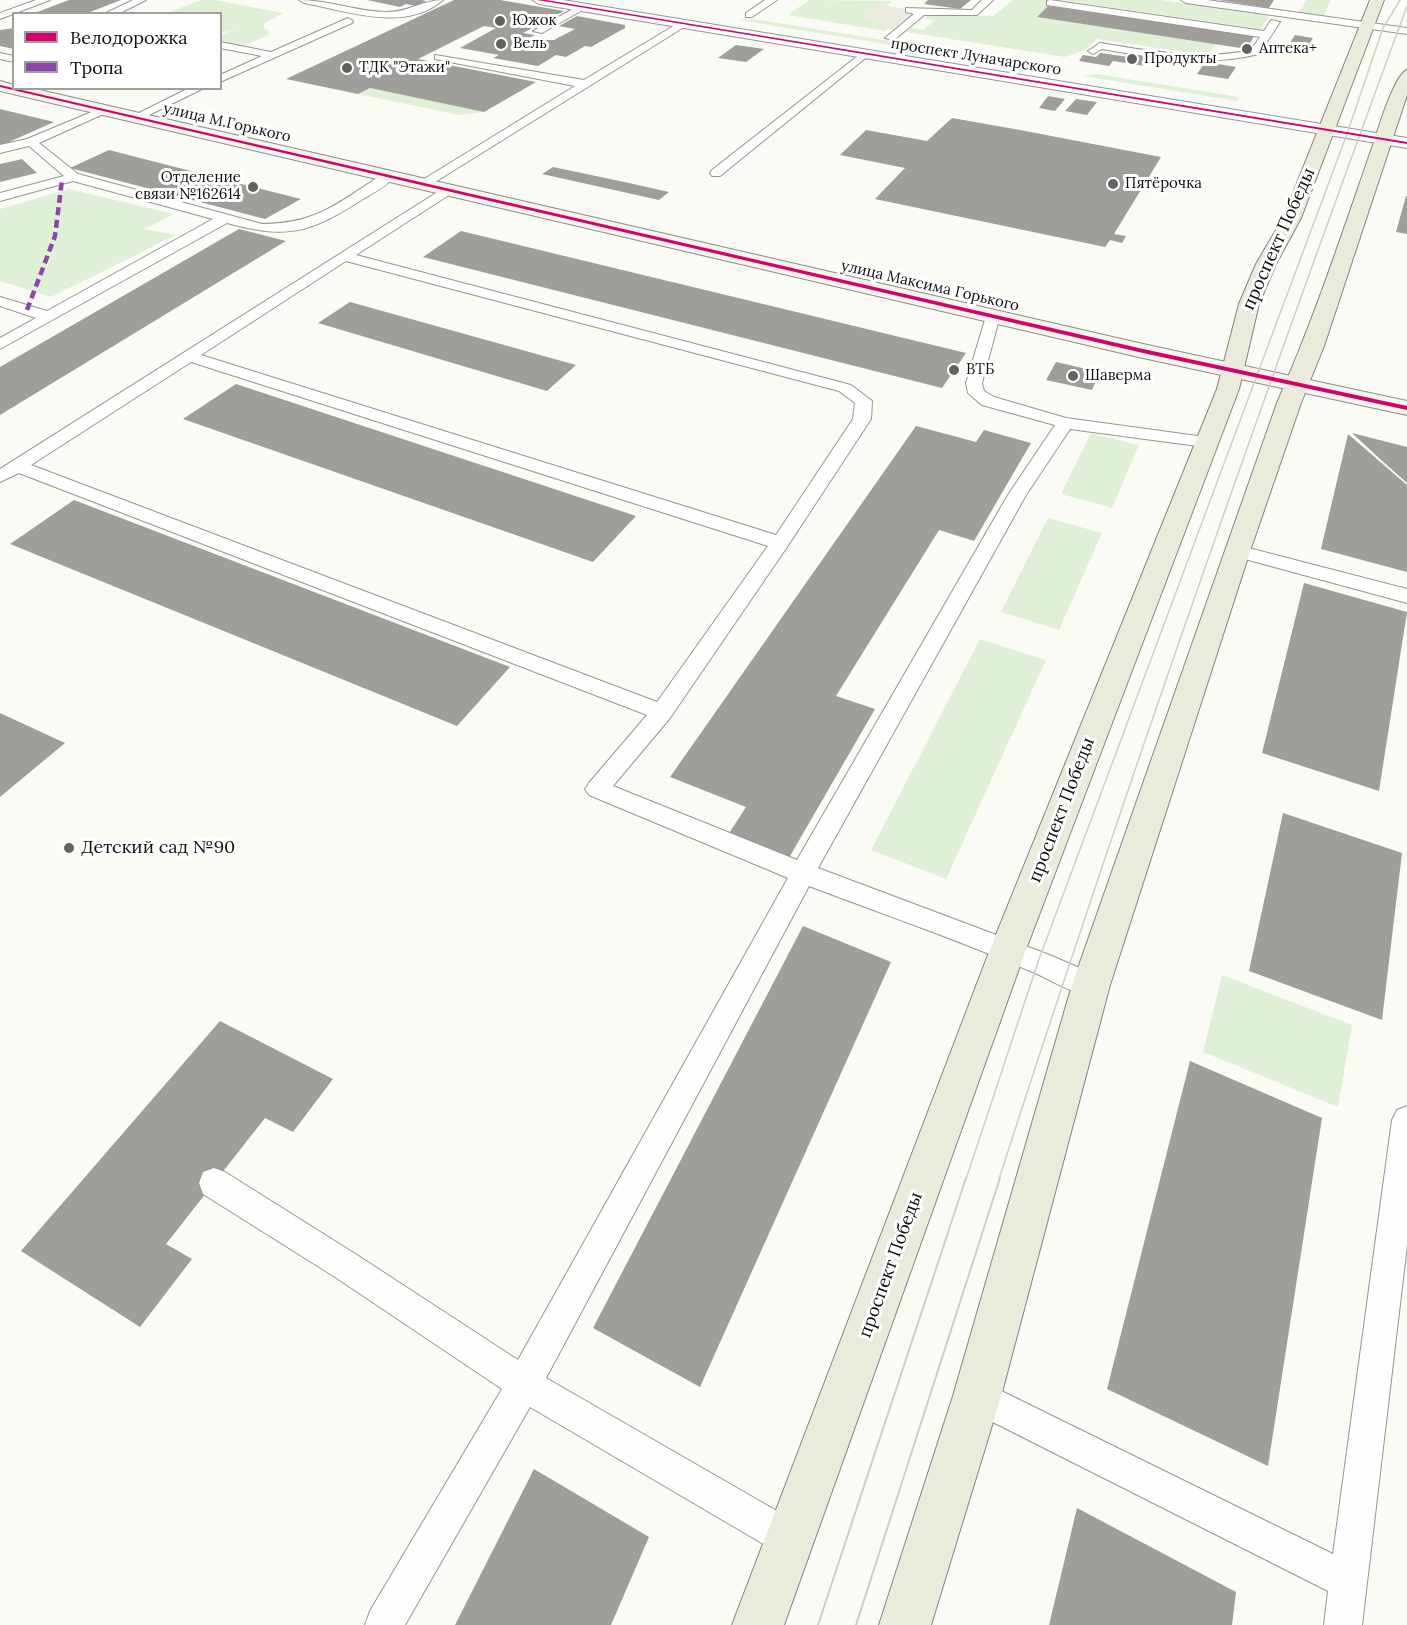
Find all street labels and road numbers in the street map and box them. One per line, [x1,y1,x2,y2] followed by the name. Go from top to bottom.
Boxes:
[890,35,1062,79] street label: проспект Луначарского
[162,100,292,146] street label: улица М.Горького
[1238,165,1320,313] street label: проспект Победы
[839,257,1021,315] street label: улица Максима Горького
[1024,735,1100,885] street label: проспект Победы
[855,1189,927,1341] street label: проспект Победы

